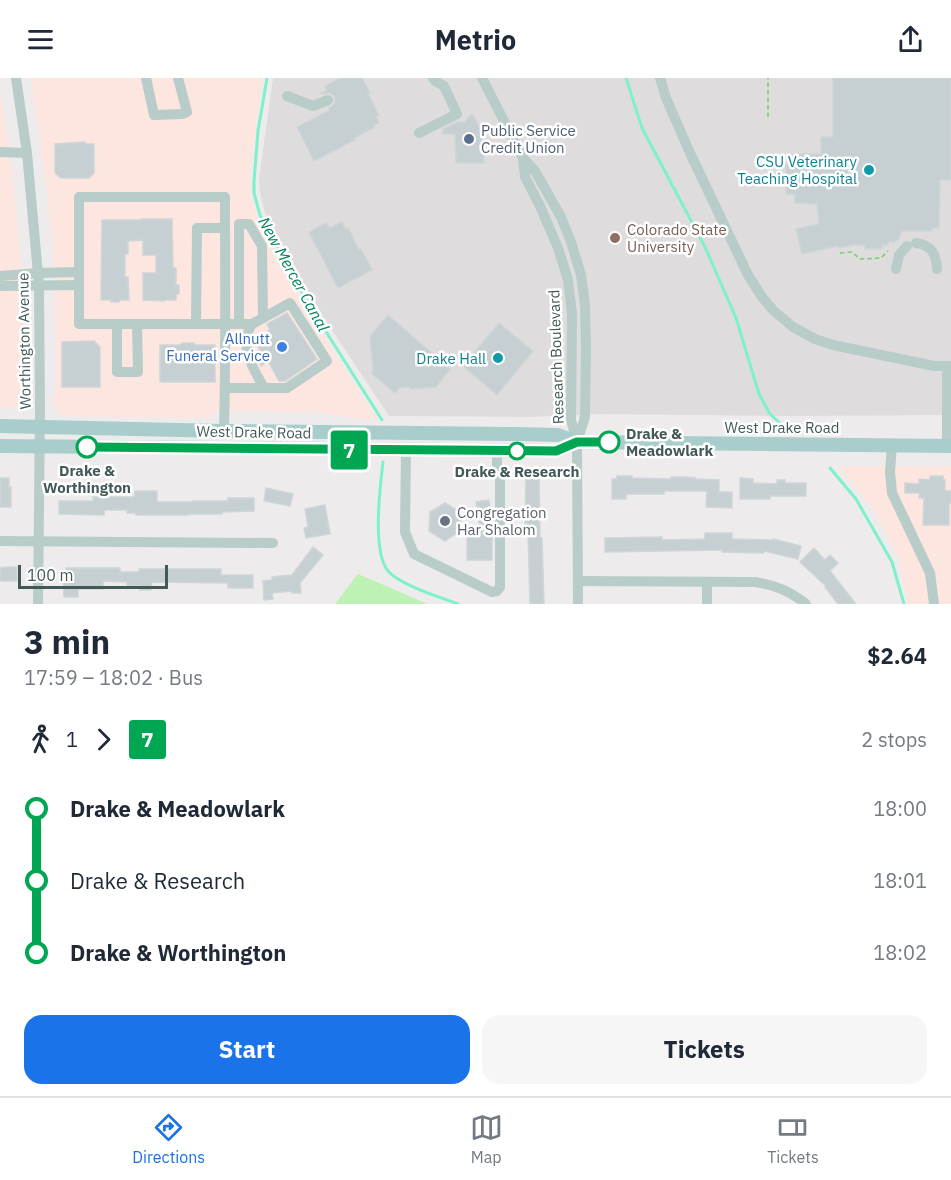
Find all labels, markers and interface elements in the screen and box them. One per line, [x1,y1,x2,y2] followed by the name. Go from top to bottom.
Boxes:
[435,22,516,57] text: Metrio
[24,23,57,56] icon: menu
[894,23,927,56] icon: share
[481,121,576,157] place label: Public Service Credit Union
[462,132,476,146] marker: Public Service Credit Union
[737,152,858,188] place label: CSU Veterinary Teaching Hospital
[862,163,876,177] marker: CSU Veterinary Teaching Hospital
[254,213,334,336] water label: New Mercer Canal
[627,220,727,256] place label: Colorado State University
[608,231,622,245] marker: Colorado State University
[13,272,35,410] street label: Worthington Avenue
[544,289,568,425] street label: Research Boulevard
[166,329,270,365] place label: Allnutt Funeral Service
[275,340,289,354] marker: Allnutt Funeral Service
[416,349,486,368] place label: Drake Hall
[491,351,505,365] marker: Drake Hall
[725,418,839,437] street label: West Drake Road
[196,421,312,443] street label: West Drake Road
[626,424,713,460] place label: Drake & Meadowlark
[330,430,368,470] line badge: 7
[598,431,620,453] marker: Drake & Meadowlark
[76,436,98,458] marker: Drake & Worthington
[343,436,355,464] text: 7
[508,442,526,460] marker: Drake & Research
[43,461,131,497] place label: Drake & Worthington
[455,462,579,481] place label: Drake & Research
[457,503,547,539] place label: Congregation Har Shalom
[438,514,452,528] marker: Congregation Har Shalom
[18,562,168,589] scale bar
[27,565,74,585] text: 100 m
[24,620,110,663] text: 3 min
[867,641,927,670] text: $2.64
[24,664,203,691] text: 17:59 – 18:02 · Bus
[24,723,57,756] icon: walk
[87,723,120,756] icon: forward
[141,725,154,753] text: 7
[66,726,78,753] text: 1
[861,726,927,753] text: 2 stops
[70,794,285,823] text: Drake & Meadowlark
[873,795,927,822] text: 18:00
[70,866,245,895] text: Drake & Research
[873,867,927,894] text: 18:01
[70,938,286,967] text: Drake & Worthington
[873,939,927,966] text: 18:02
[24,1015,470,1084] button: Start
[482,1015,927,1084] button: Tickets
[132,1111,205,1167] tab: Directions
[470,1111,503,1167] tab: Map
[767,1111,819,1167] tab: Tickets

